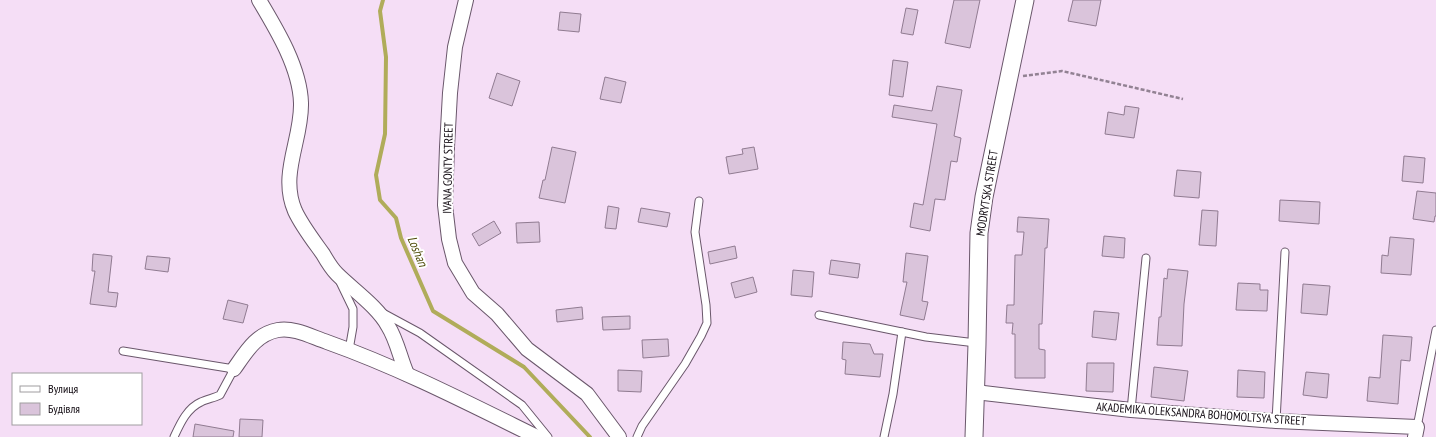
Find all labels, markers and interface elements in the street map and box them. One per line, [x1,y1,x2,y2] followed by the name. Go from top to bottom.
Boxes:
[439,121,456,214] street label: IVANA GONTY STREET
[972,148,1001,237] street label: MODRYTSKA STREET
[404,233,432,270] water label: Loshan
[12,373,142,425] legend
[48,381,78,396] text: Вулиця
[1096,399,1307,428] street label: AKADEMIKA OLEKSANDRA BOHOMOLTSYA STREET
[48,401,80,416] text: Будівля

